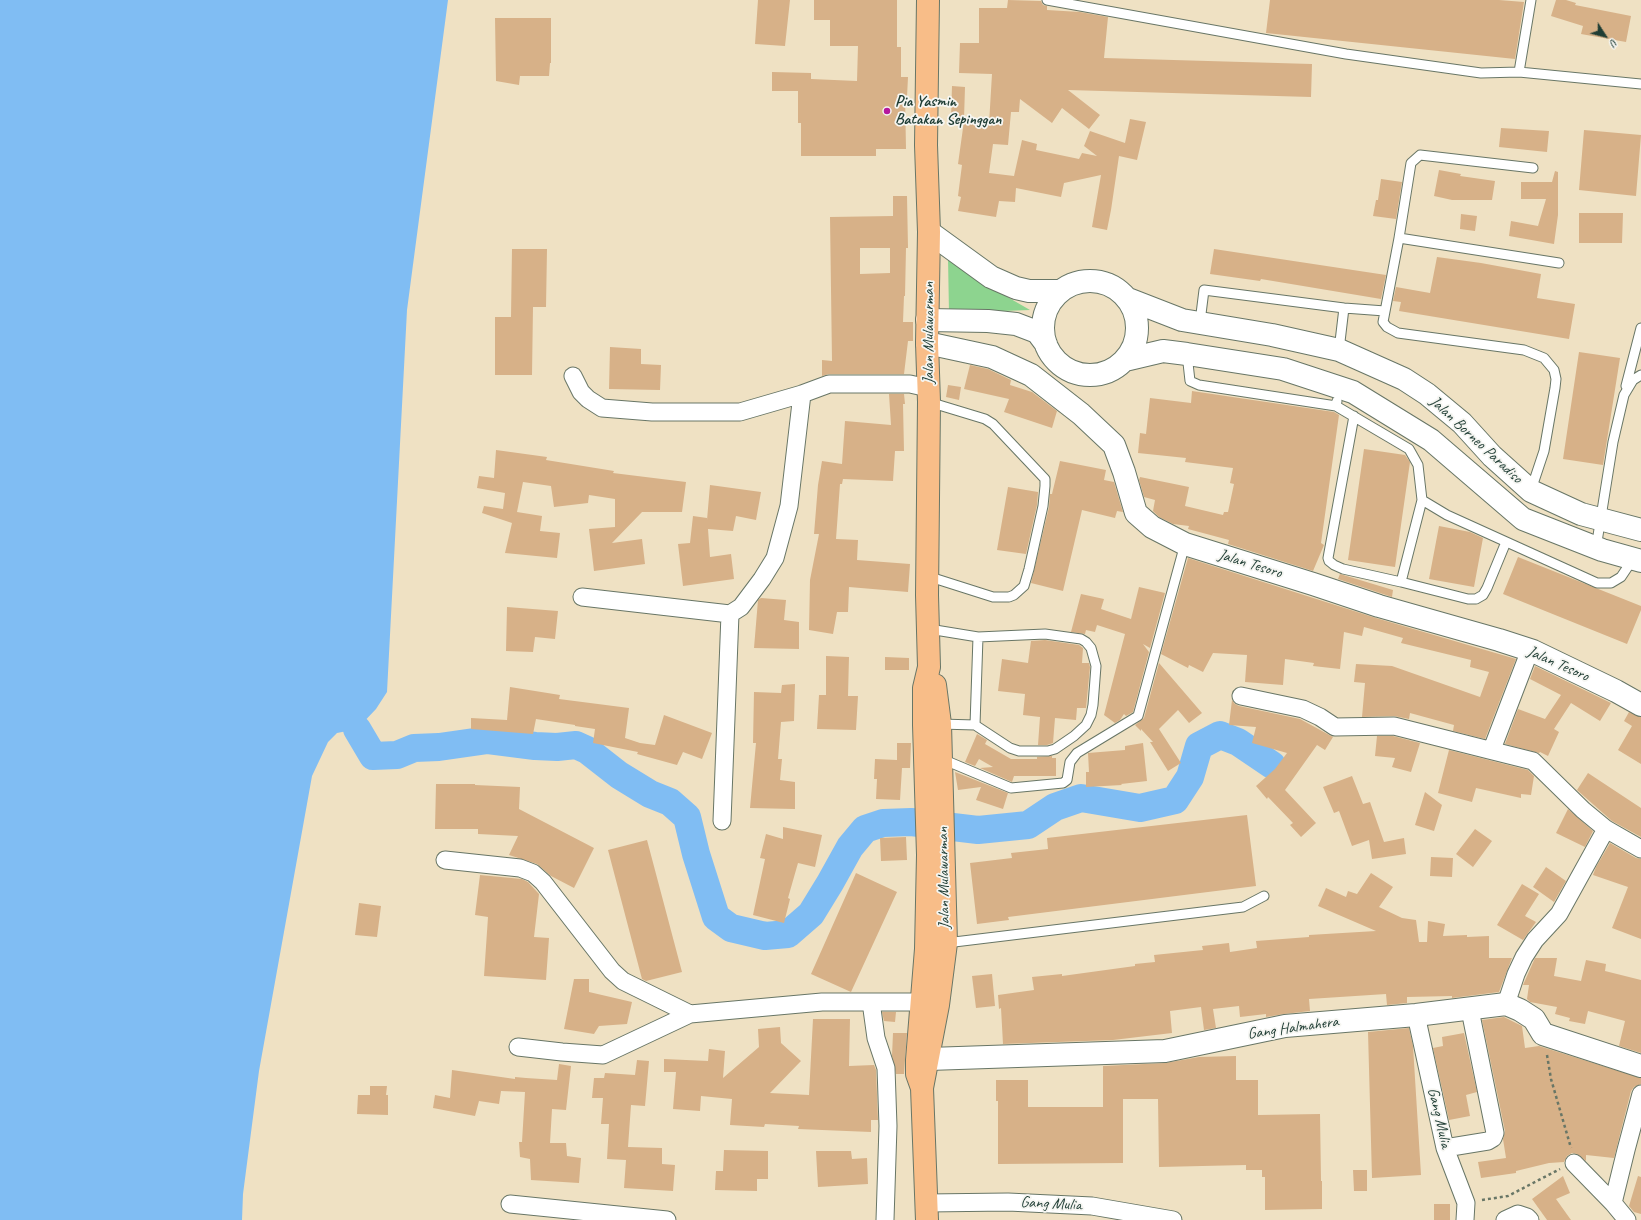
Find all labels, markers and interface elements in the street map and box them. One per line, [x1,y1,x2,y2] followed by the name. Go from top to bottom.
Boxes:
[1585,16,1625,56] north arrow
[1607,37,1622,49] text: U
[895,92,1001,130] place label: Pia Yasmin Batakan Sepinggan
[882,106,892,116] marker: Pia Yasmin Batakan Sepinggan
[919,282,939,384] street label: Jalan Mulawarman
[1426,392,1526,488] street label: Jalan Borneo Paradiso
[1216,545,1284,583] street label: Jalan Tesoro
[1524,642,1592,686] street label: Jalan Tesoro
[934,827,954,929] street label: Jalan Mulawarman
[1246,1012,1340,1044] street label: Gang Halmahera
[1423,1086,1455,1150] street label: Gang Mulia
[1020,1193,1082,1215] street label: Gang Mulia

